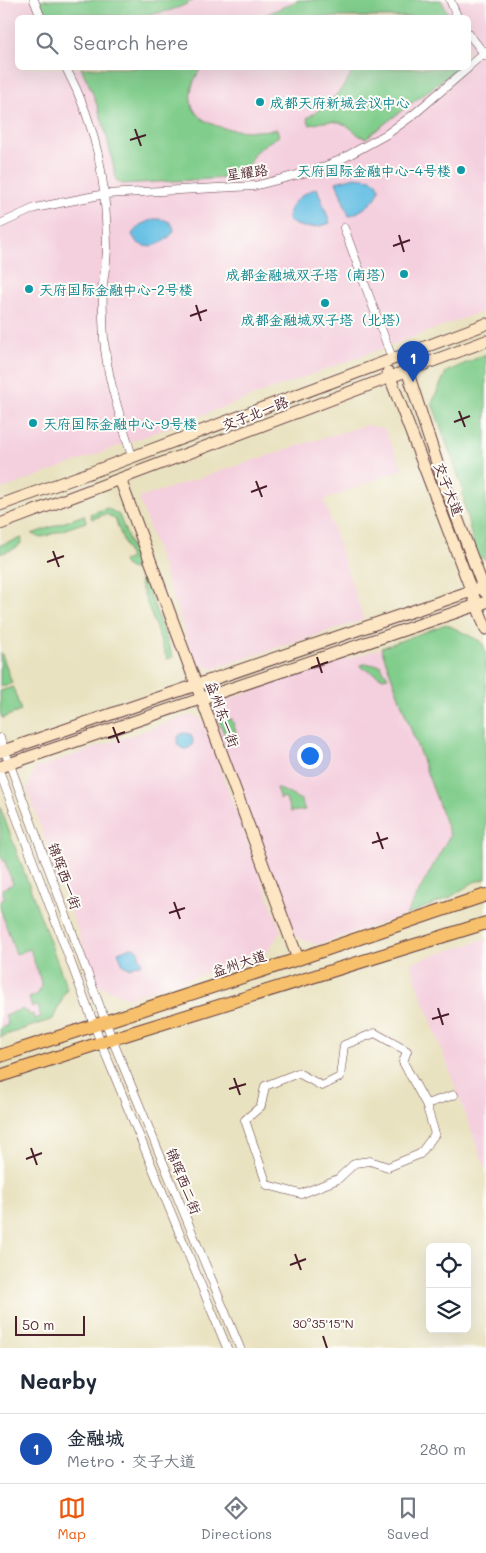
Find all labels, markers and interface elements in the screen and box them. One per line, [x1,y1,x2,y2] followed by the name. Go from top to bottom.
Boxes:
[15,15,471,70] search box
[33,29,61,57] icon: search
[73,30,189,55] text: Search here
[270,93,410,112] place label: 成都天府新城会议中心
[254,96,266,108] marker: 成都天府新城会议中心
[225,160,269,184] street label: 星耀路
[297,161,451,180] place label: 天府国际金融中心-4号楼
[455,164,467,176] marker: 天府国际金融中心-4号楼
[226,265,394,284] place label: 成都金融城双子塔（南塔）
[398,268,410,280] marker: 成都金融城双子塔（南塔）
[39,280,193,299] place label: 天府国际金融中心-2号楼
[23,283,35,295] marker: 天府国际金融中心-2号楼
[319,297,331,309] marker: 成都金融城双子塔（北塔）
[241,310,409,329] place label: 成都金融城双子塔（北塔）
[397,341,429,382] pin: 1
[219,392,291,434] street label: 交子北一路
[43,414,197,433] place label: 天府国际金融中心-9号楼
[27,417,39,429] marker: 天府国际金融中心-9号楼
[430,459,468,519] street label: 交子大道
[202,678,244,750] street label: 益州东一街
[297,743,323,769] your location
[44,840,86,912] street label: 锦晖西一街
[209,945,269,981] street label: 益州大道
[162,1145,206,1217] street label: 锦晖西二街
[426,1243,471,1333] map controls
[426,1243,471,1288] button: locate
[426,1288,471,1333] button: layers
[15,1313,85,1336] scale bar
[22,1315,54,1334] text: 50 m
[292,1315,354,1331] text: 30°35'15"N
[20,1367,97,1394] text: Nearby
[67,1425,124,1450] text: 金融城
[32,1438,40,1459] text: 1
[420,1438,466,1459] text: 280 m
[67,1450,195,1471] text: Metro · 交子大道
[57,1494,86,1543] tab: Map
[201,1494,272,1543] tab: Directions
[387,1494,429,1543] tab: Saved

